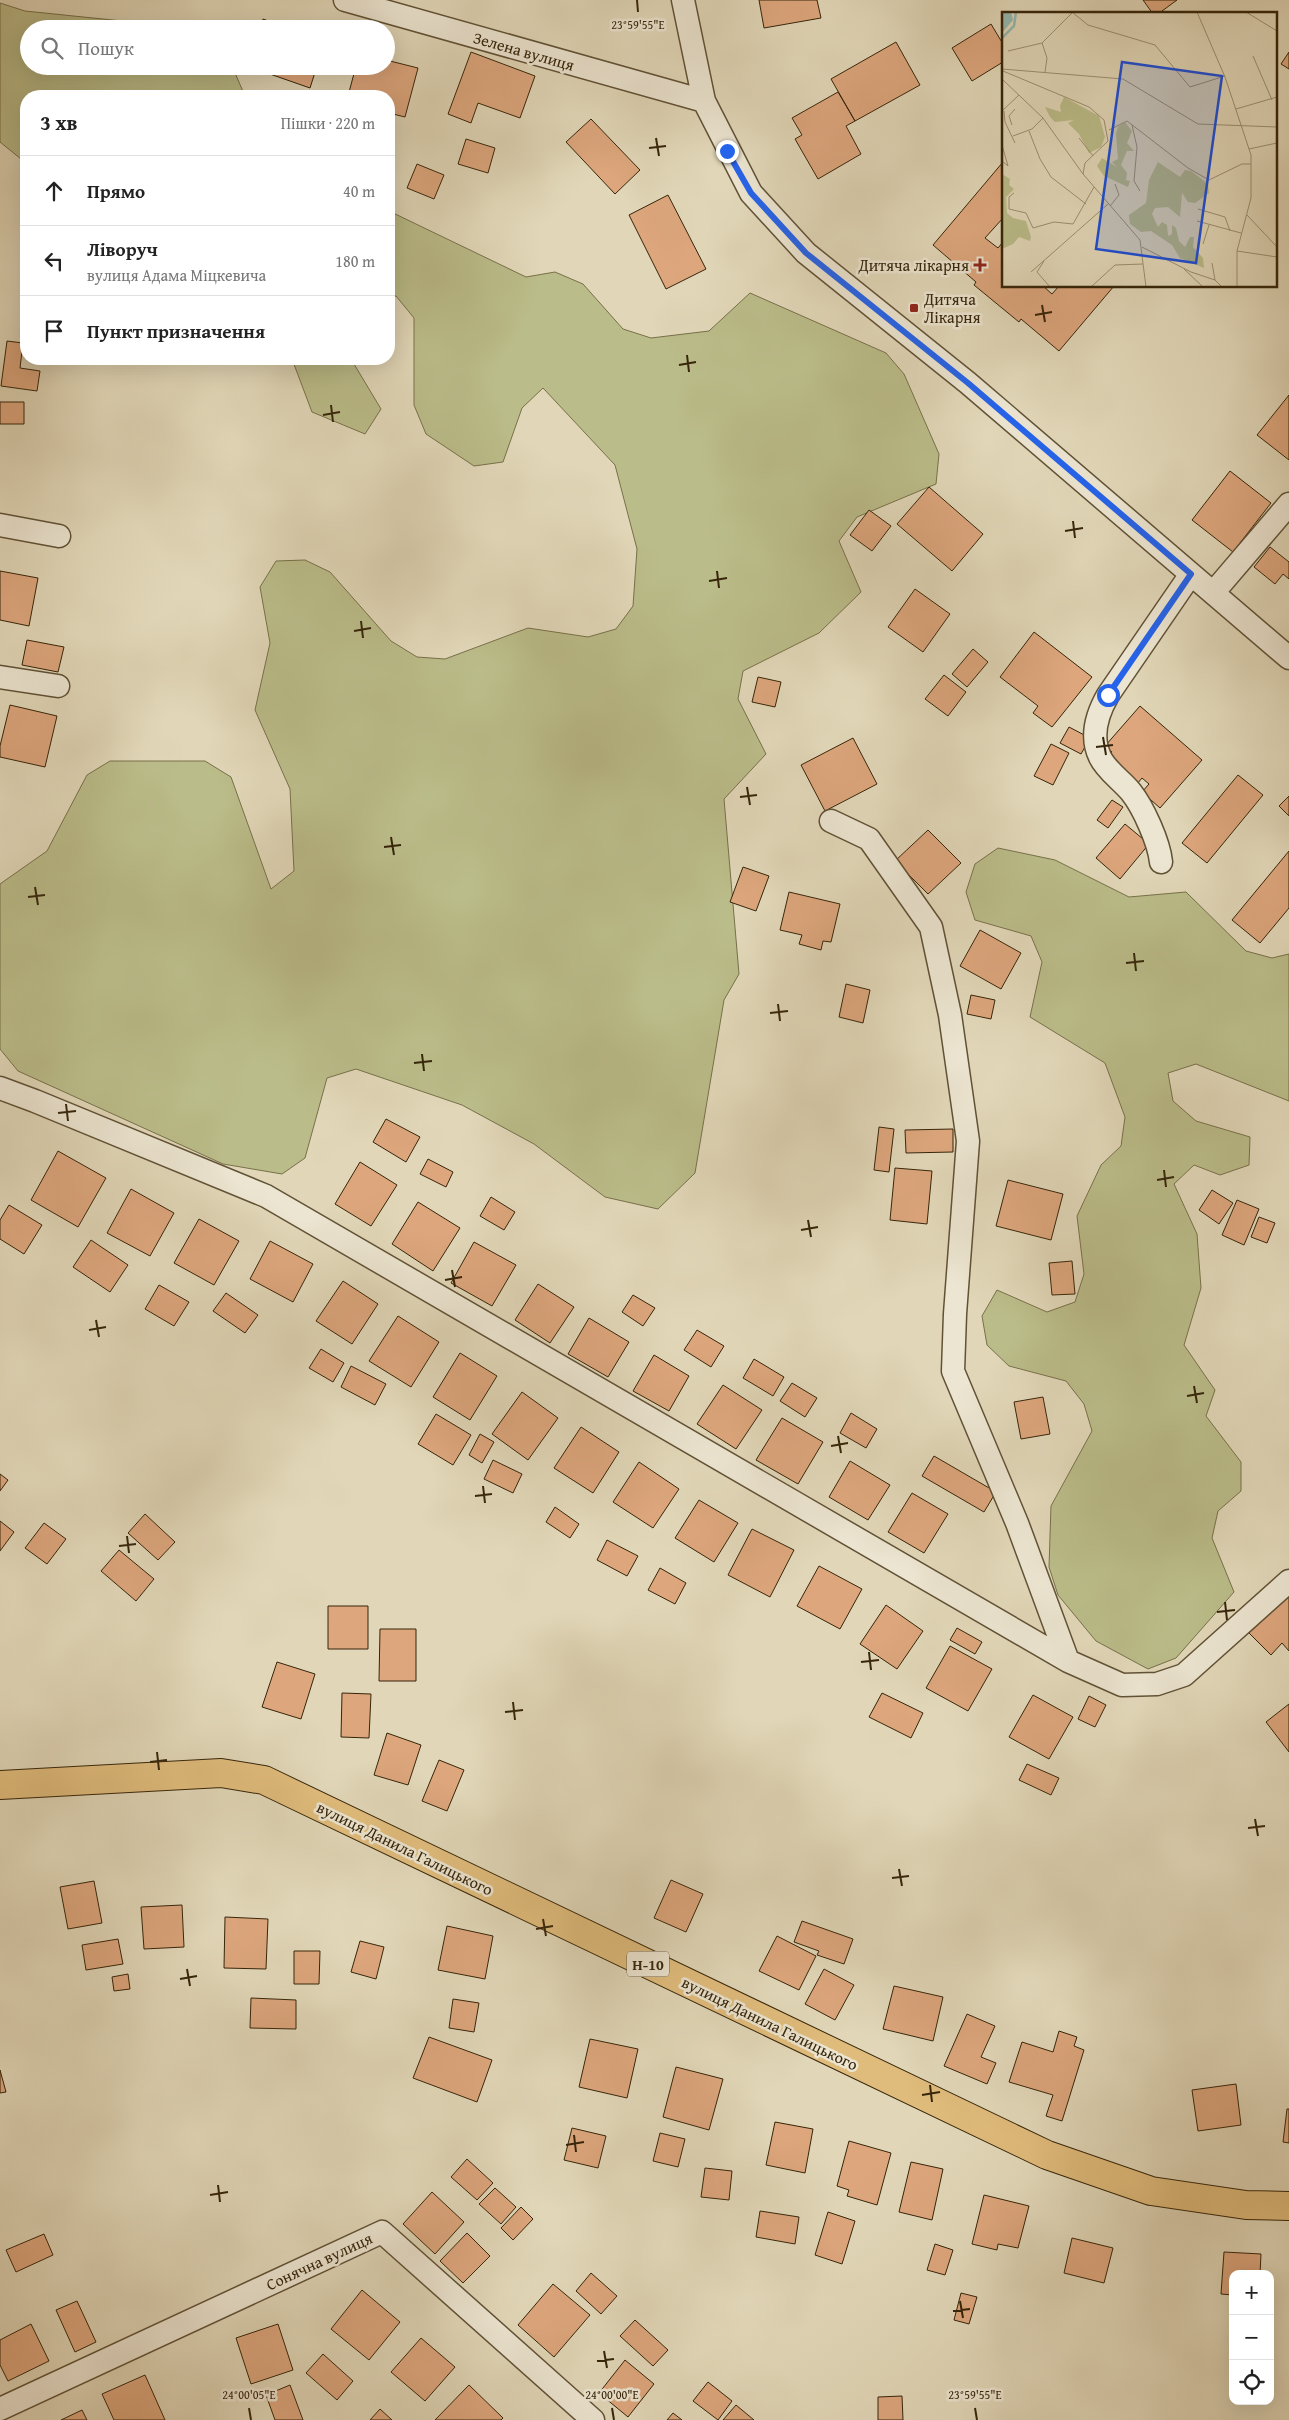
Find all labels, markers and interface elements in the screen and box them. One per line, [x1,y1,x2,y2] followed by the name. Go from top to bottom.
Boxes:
[1002,12,1276,288] inset map
[611,16,665,33] text: 23°59'55"E
[20,20,395,75] search box
[471,25,577,77] street label: Зелена вулиця
[38,34,66,62] icon: search
[78,34,134,62] text: Пошук
[40,107,78,138] text: 3 хв
[281,111,375,135] text: Пішки · 220 m
[716,140,739,163] route end
[40,177,68,205] icon: ahead
[87,177,145,205] text: Прямо
[343,179,375,203] text: 40 m
[87,235,158,263] text: Ліворуч
[40,247,68,275] icon: left
[335,249,375,273] text: 180 m
[857,253,969,277] place label: Дитяча лікарня
[973,258,987,272] marker: Дитяча лікарня
[87,263,266,287] text: вулиця Адама Міцкевича
[923,287,981,329] place label: Дитяча Лікарня
[908,302,920,314] marker: Дитяча Лікарня
[40,317,68,345] icon: arrive
[87,317,265,345] text: Пункт призначення
[1097,684,1120,707] route start
[313,1795,497,1901] street label: вулиця Данила Галицького
[627,1952,669,1976] road number: Н-10
[678,1970,862,2076] street label: вулиця Данила Галицького
[262,2226,376,2296] street label: Сонячна вулиця
[1229,2270,1274,2405] map controls
[1229,2270,1274,2315] button: +
[1229,2315,1274,2360] button: −
[1229,2360,1274,2405] button: locate
[222,2386,276,2403] text: 24°00'05"E
[585,2386,639,2403] text: 24°00'00"E
[948,2386,1002,2403] text: 23°59'55"E

